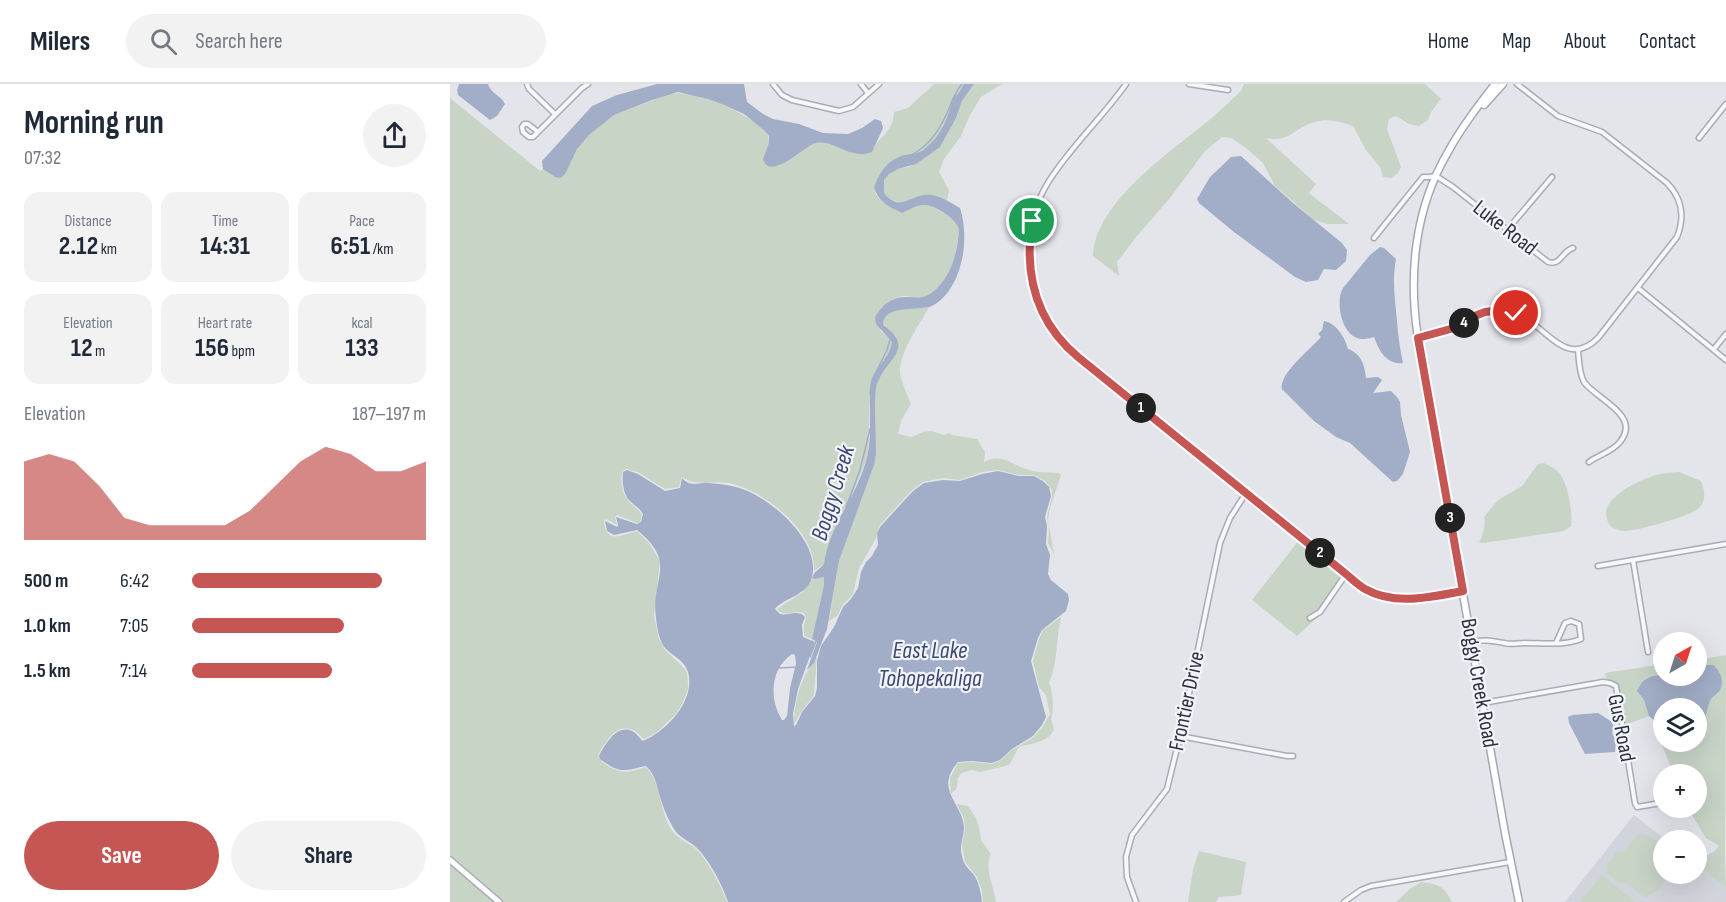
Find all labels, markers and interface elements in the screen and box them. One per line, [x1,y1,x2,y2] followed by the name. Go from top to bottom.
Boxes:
[126,14,546,68] search box
[30,25,90,58] text: Milers
[147,25,180,58] icon: search
[195,28,283,55] text: Search here
[1428,29,1469,54] text: Home
[1502,29,1531,54] text: Map
[1564,29,1606,54] text: About
[1639,29,1696,54] text: Contact
[24,103,164,143] text: Morning run
[363,104,426,167] button: share
[24,146,61,170] text: 07:32
[1467,194,1543,262] street label: Luke Road
[1006,195,1057,246] pin
[1015,204,1048,237] icon: arrive
[64,212,112,231] text: Distance
[212,212,238,231] text: Time
[349,212,375,231] text: Pace
[59,231,98,262] text: 2.12
[200,231,250,262] text: 14:31
[330,231,370,262] text: 6:51
[98,240,117,259] text: km
[370,240,394,259] text: /km
[1490,287,1541,338] pin
[1499,296,1532,329] icon: check
[1449,308,1479,338] pin: 4
[1460,313,1468,332] text: 4
[63,314,113,333] text: Elevation
[198,314,252,333] text: Heart rate
[351,314,373,333] text: kcal
[71,333,93,364] text: 12
[195,333,229,364] text: 156
[345,333,379,364] text: 133
[93,342,105,361] text: m
[229,342,255,361] text: bpm
[1126,393,1156,423] pin: 1
[1138,398,1144,417] text: 1
[24,402,86,426] text: Elevation
[352,402,426,426] text: 187–197 m
[805,441,861,544] water label: Boggy Creek
[1435,503,1465,533] pin: 3
[1446,508,1454,527] text: 3
[1305,538,1335,568] pin: 2
[1316,543,1324,562] text: 2
[24,569,68,593] text: 500 m
[120,569,149,593] text: 6:42
[24,614,71,638] text: 1.0 km
[120,614,149,638] text: 7:05
[1454,616,1504,750] street label: Boggy Creek Road
[1653,632,1707,686] north arrow
[1653,632,1707,884] map controls
[878,636,982,693] water label: East Lake Tohopekaliga
[1163,649,1211,753] street label: Frontier Drive
[24,659,70,683] text: 1.5 km
[120,659,147,683] text: 7:14
[1601,692,1641,764] street label: Gus Road
[1653,698,1707,752] button: layers
[1653,764,1707,818] button: +
[24,821,219,890] button: Save
[231,821,426,890] button: Share
[1653,830,1707,884] button: −

